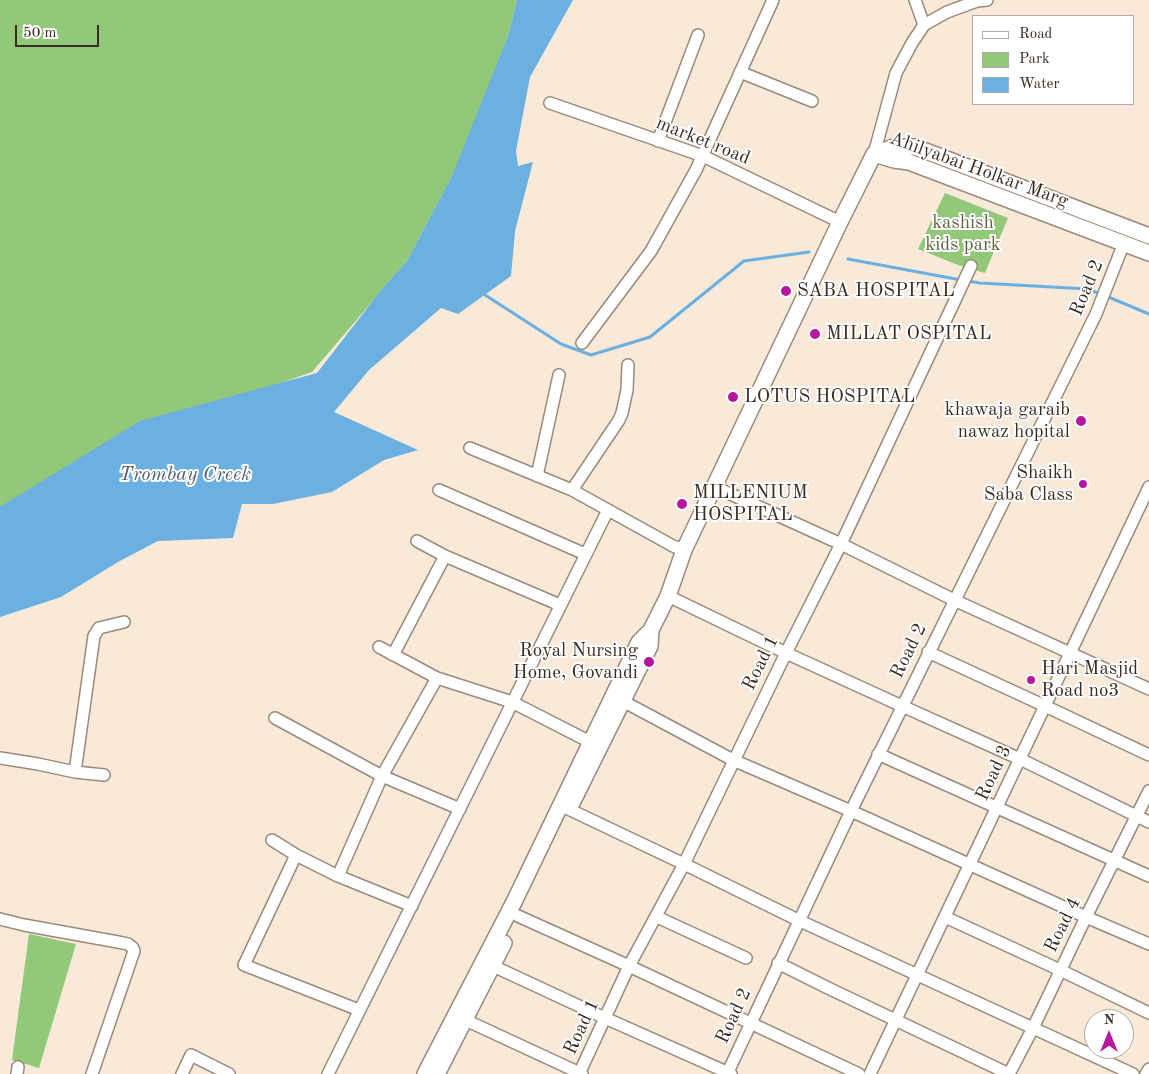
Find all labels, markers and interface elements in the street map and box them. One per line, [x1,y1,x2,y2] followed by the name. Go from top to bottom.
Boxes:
[18,15,101,47] scale bar
[972,15,1134,105] legend
[23,26,57,41] text: 50 m
[1019,27,1052,42] text: Road
[1019,52,1050,67] text: Park
[1019,77,1060,92] text: Water
[653,112,753,170] street label: market road
[886,127,1072,213] street label: Ahilyabai Holkar Marg
[925,212,1001,256] park label: kashish kids park
[1065,257,1109,319] street label: Road 2
[797,280,955,302] place label: SABA HOSPITAL
[779,284,793,298] marker: SABA HOSPITAL
[826,323,991,345] place label: MILLAT OSPITAL
[808,327,822,341] marker: MILLAT OSPITAL
[744,386,915,408] place label: LOTUS HOSPITAL
[726,390,740,404] marker: LOTUS HOSPITAL
[945,399,1070,443] place label: khawaja garaib nawaz hopital
[1074,414,1088,428] marker: khawaja garaib nawaz hopital
[984,462,1073,506] place label: Shaikh Saba Class
[119,463,251,487] water label: Trombay Creek
[1077,478,1089,490] marker: Shaikh Saba Class
[693,482,808,526] place label: MILLENIUM HOSPITAL
[675,497,689,511] marker: MILLENIUM HOSPITAL
[886,620,932,682] street label: Road 2
[738,632,784,694] street label: Road 1
[513,640,638,684] place label: Royal Nursing Home, Govandi
[642,655,656,669] marker: Royal Nursing Home, Govandi
[1041,658,1138,702] place label: Hari Masjid Road no3
[1025,674,1037,686] marker: Hari Masjid Road no3
[971,742,1017,804] street label: Road 3
[1040,894,1086,956] street label: Road 4
[711,985,757,1047] street label: Road 2
[559,996,605,1058] street label: Road 1
[1084,1009,1134,1059] north arrow
[1104,1013,1114,1027] text: N

